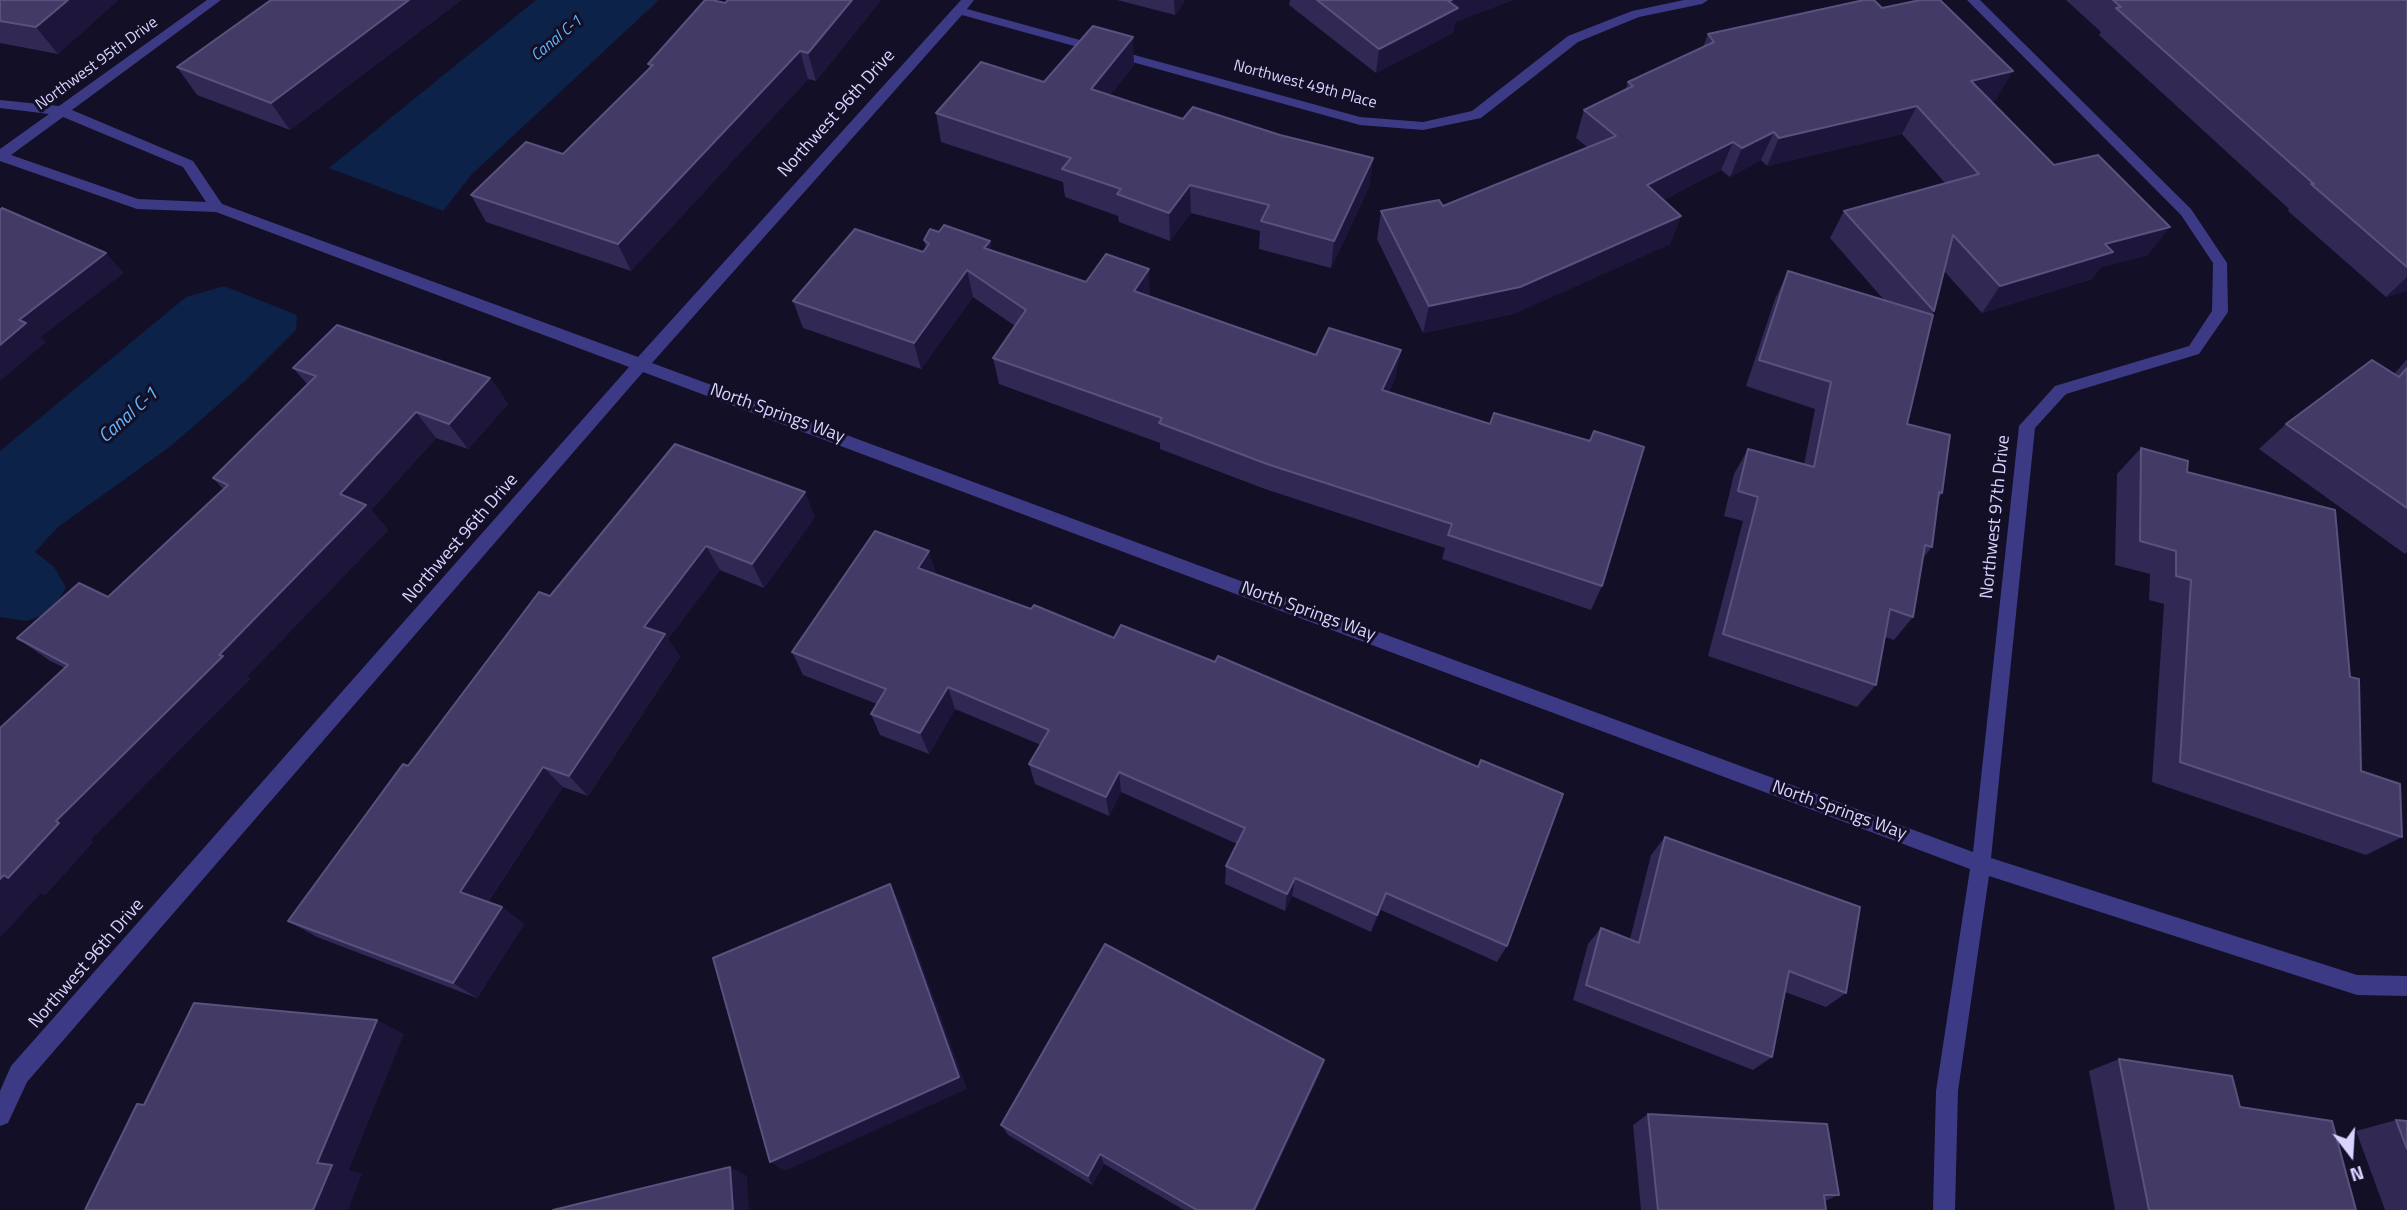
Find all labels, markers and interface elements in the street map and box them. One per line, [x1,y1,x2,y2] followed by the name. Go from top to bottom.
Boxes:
[528,12,586,66] water label: Canal C-1
[32,13,162,115] street label: Northwest 95th Drive
[774,46,900,182] street label: Northwest 96th Drive
[1231,57,1379,113] street label: Northwest 49th Place
[707,380,847,448] street label: North Springs Way
[95,383,163,449] water label: Canal C-1
[1977,434,2015,600] street label: Northwest 97th Drive
[399,470,523,608] street label: Northwest 96th Drive
[1238,578,1378,646] street label: North Springs Way
[1769,777,1909,845] street label: North Springs Way
[25,895,149,1033] street label: Northwest 96th Drive
[2316,1119,2386,1189] north arrow
[2347,1159,2368,1190] text: N

